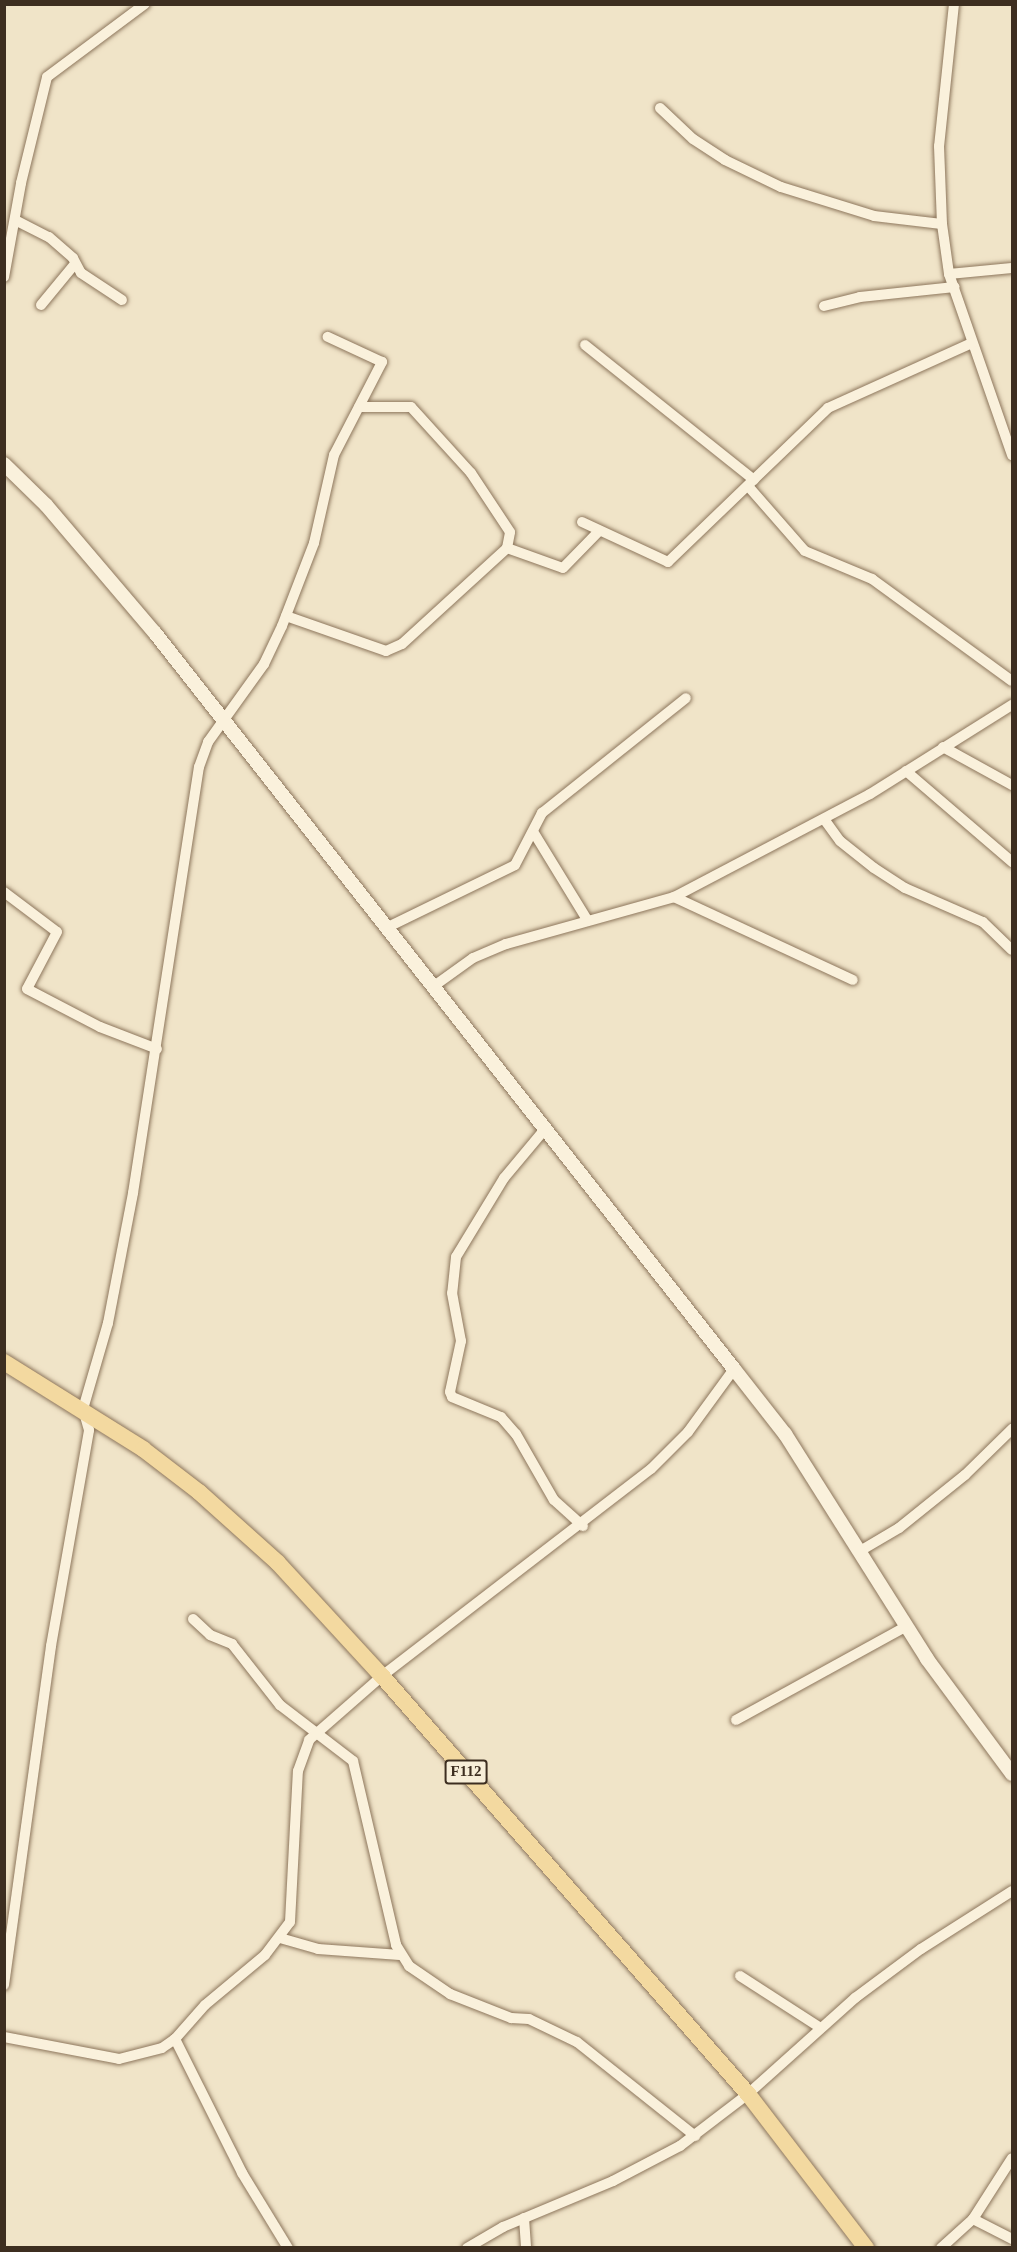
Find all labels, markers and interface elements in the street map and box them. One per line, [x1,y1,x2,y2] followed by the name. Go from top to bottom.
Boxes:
[444,1760,488,1784] road number: F112

